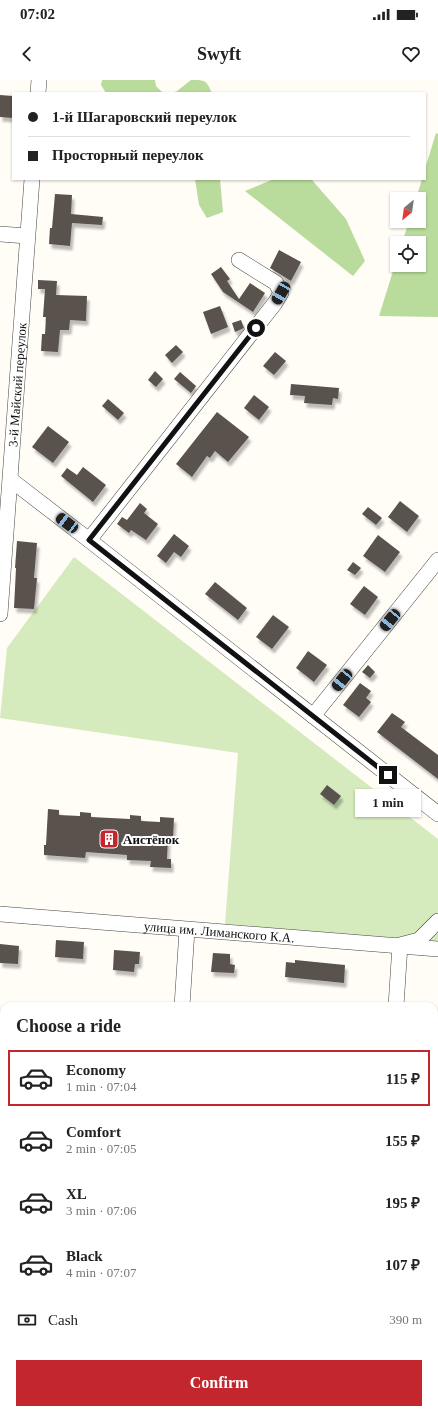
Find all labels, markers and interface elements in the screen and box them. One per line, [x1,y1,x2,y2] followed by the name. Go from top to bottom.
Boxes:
[20,6,55,22] text: 07:02
[16,43,38,65] icon: back
[400,43,422,65] icon: heart
[197,44,241,64] text: Swyft
[52,109,237,125] text: 1-й Шагаровский переулок
[52,147,204,163] text: Просторный переулок
[390,192,426,228] north arrow
[390,192,426,272] map controls
[390,236,426,272] button: locate
[270,280,292,306] car
[247,319,265,337] route start
[5,321,29,447] street label: 3-й Майский переулок
[54,511,80,535] car
[378,607,402,633] car
[330,667,354,693] car
[379,766,397,784] route end
[355,789,421,817] callout: 1 min
[372,795,404,810] text: 1 min
[98,828,120,850] building icon: Аистёнок
[123,832,180,847] place label: Аистёнок
[143,918,295,945] street label: улица им. Лиманского К.А.
[16,1016,121,1036] text: Choose a ride
[18,1060,54,1096] icon: car
[66,1062,126,1078] text: Economy
[386,1071,420,1087] text: 115 ₽
[66,1079,136,1094] text: 1 min · 07:04
[18,1122,54,1158] icon: car
[66,1124,121,1140] text: Comfort
[385,1133,420,1149] text: 155 ₽
[66,1141,136,1156] text: 2 min · 07:05
[18,1184,54,1220] icon: car
[66,1186,87,1202] text: XL
[385,1195,420,1211] text: 195 ₽
[66,1203,136,1218] text: 3 min · 07:06
[18,1246,54,1282] icon: car
[66,1248,103,1264] text: Black
[385,1257,420,1273] text: 107 ₽
[66,1265,136,1280] text: 4 min · 07:07
[16,1309,38,1331] icon: cash
[48,1312,78,1328] text: Cash
[389,1312,422,1327] text: 390 m
[16,1360,422,1406] button: Confirm

